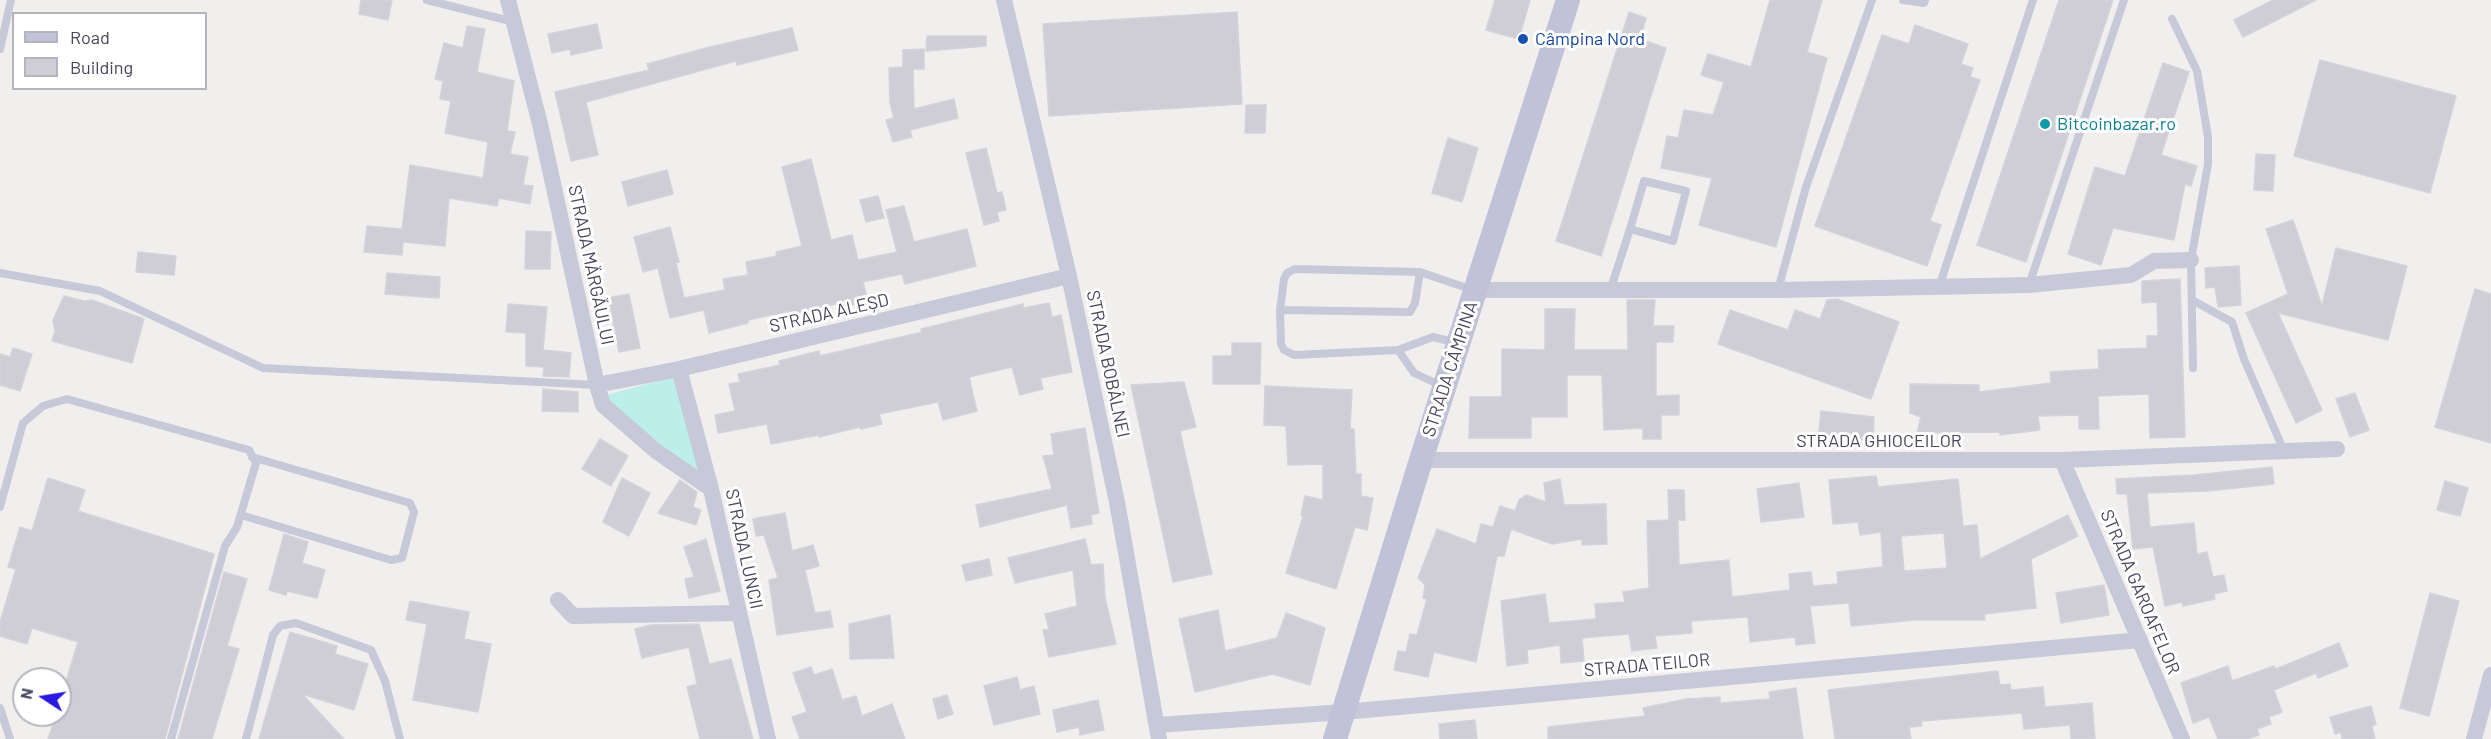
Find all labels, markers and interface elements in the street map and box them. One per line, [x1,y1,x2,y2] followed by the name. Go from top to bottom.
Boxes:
[12,12,207,90] legend
[70,26,110,48] text: Road
[1535,28,1645,50] place label: Câmpina Nord
[1516,32,1530,46] marker: Câmpina Nord
[70,56,133,78] text: Building
[2057,113,2176,135] place label: Bitcoinbazar.ro
[2038,117,2052,131] marker: Bitcoinbazar.ro
[563,183,619,347] street label: STRADA MĂRGĂULUI
[1082,288,1134,440] street label: STRADA BOBÂLNEI
[767,289,891,337] street label: STRADA ALEȘD
[1418,298,1482,440] street label: STRADA CÂMPINA
[1796,430,1962,452] street label: STRADA GHIOCEILOR
[721,487,767,611] street label: STRADA LUNCII
[2096,506,2184,678] street label: STRADA GAROAFELOR
[1583,649,1711,681] street label: STRADA TEILOR
[12,667,72,727] north arrow
[15,686,36,701] text: N

